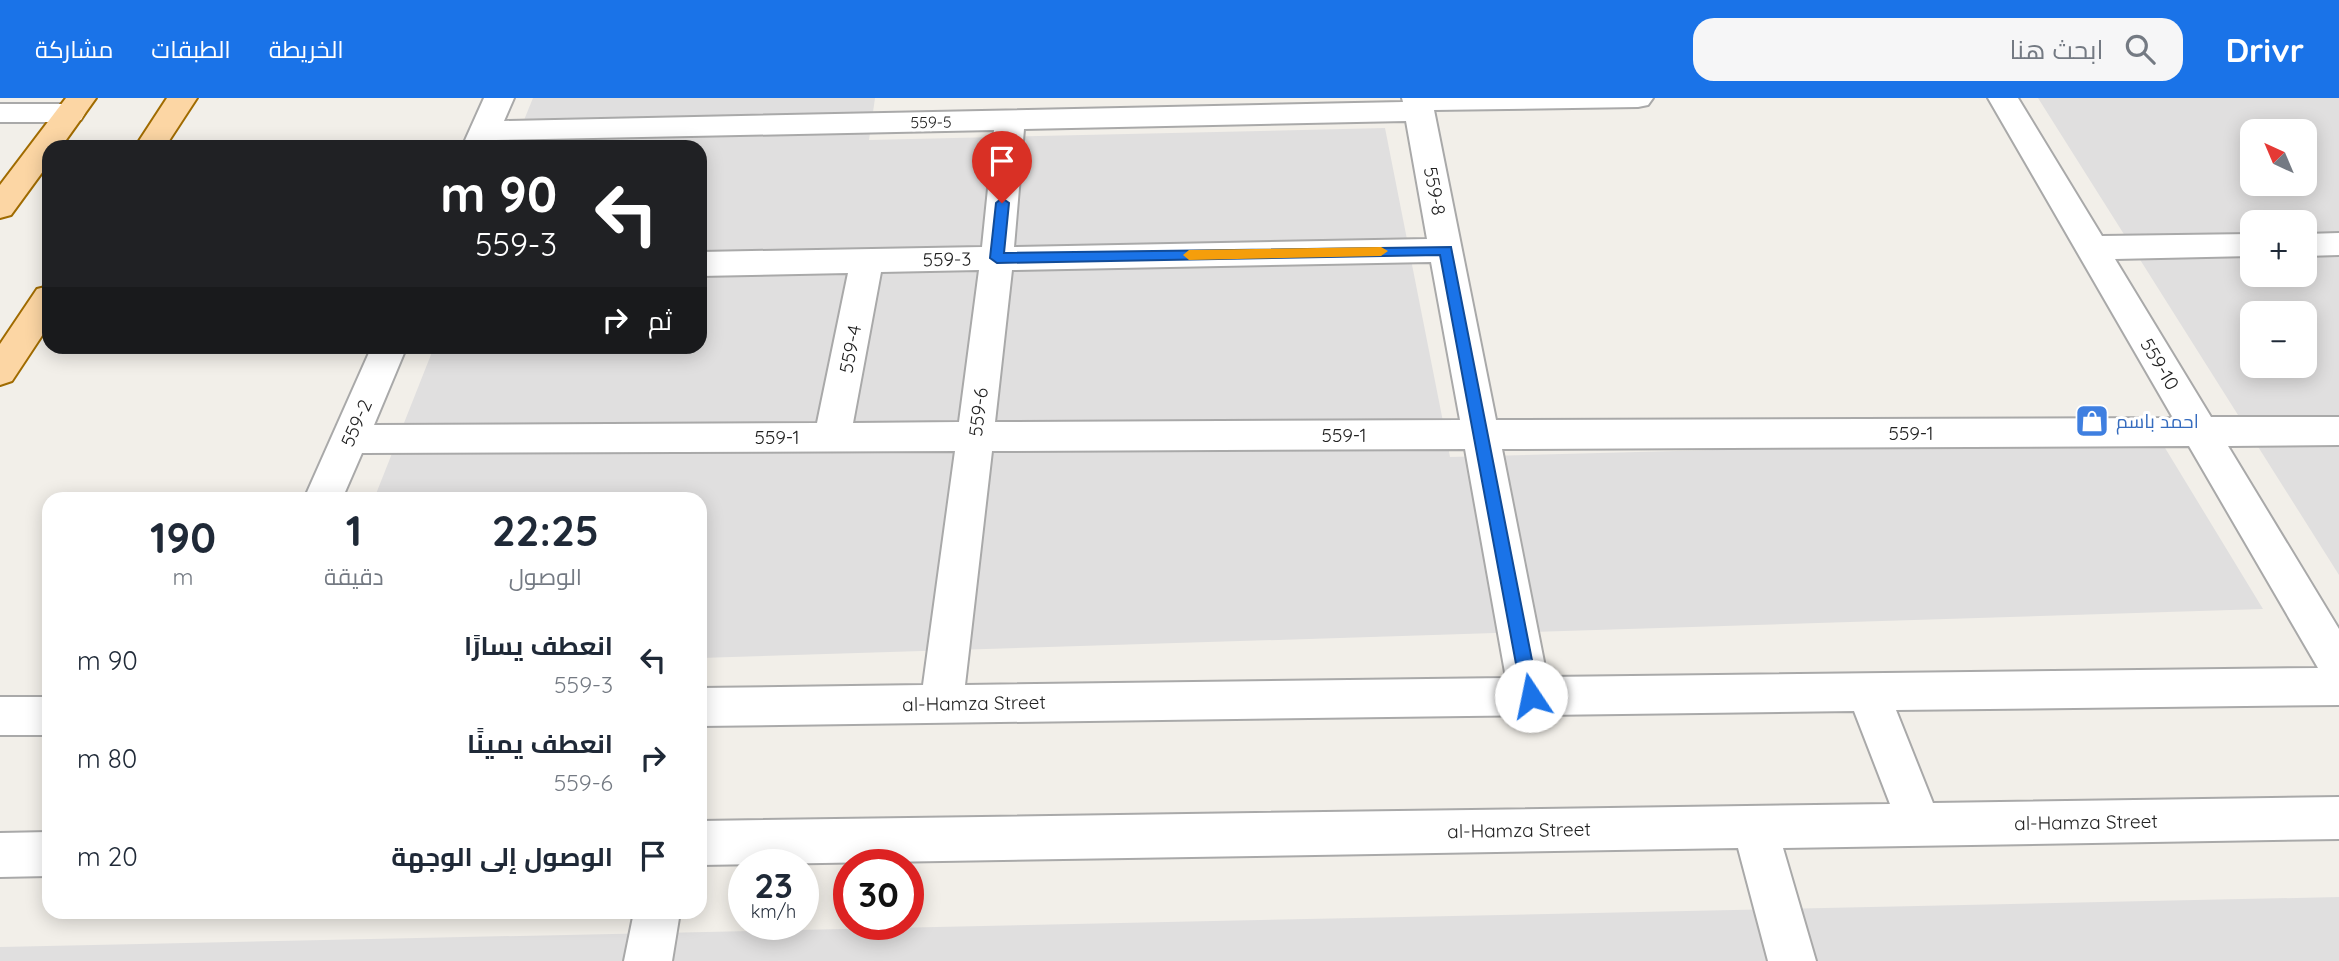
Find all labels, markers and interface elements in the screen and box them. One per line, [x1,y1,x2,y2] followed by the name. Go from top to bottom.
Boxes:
[1693,18,2183,81] search box
[2225,29,2304,70] text: Drivr
[2121,30,2159,68] icon: search
[2009,33,2103,66] text: ابحث هنا
[35,34,113,64] text: مشاركة
[151,34,231,64] text: الطبقات
[269,34,344,64] text: الخريطة
[910,112,952,132] street label: 559-5
[2240,119,2317,196] north arrow
[2240,119,2317,378] map controls
[972,131,1032,203] pin
[983,142,1021,180] icon: arrive
[440,163,557,224] text: 90 m
[1419,165,1451,217] street label: 559-8
[581,168,672,259] icon: left
[2240,210,2317,287] button: +
[475,224,557,264] text: 559-3
[922,247,972,271] street label: 559-3
[596,301,634,339] icon: right
[2240,301,2317,378] button: −
[648,304,672,337] text: ثم
[834,323,866,375] street label: 559-4
[2135,334,2185,394] street label: 559-10
[963,386,993,438] street label: 559-6
[335,396,377,450] street label: 559-2
[2073,402,2111,440] shop icon: احمد باسم
[2116,409,2199,435] place label: احمد باسم
[1889,421,1933,445] street label: 559-1
[1322,423,1366,447] street label: 559-1
[755,425,799,449] street label: 559-1
[346,504,362,557] text: 1
[492,504,599,557] text: 22:25
[150,511,216,564] text: 190
[172,562,193,591] text: m
[324,562,384,591] text: دقيقة
[509,562,582,591] text: الوصول
[464,629,613,662] text: انعطف يسارًا
[634,641,672,679] icon: left
[77,644,138,677] text: 90 m
[1494,659,1568,733] position arrow
[554,670,613,699] text: 559-3
[902,690,1046,716] street label: al-Hamza Street
[467,727,613,760] text: انعطف يمينًا
[634,739,672,777] icon: right
[77,742,137,775] text: 80 m
[554,768,613,797] text: 559-6
[2014,809,2158,835] street label: al-Hamza Street
[1447,817,1591,843] street label: al-Hamza Street
[634,837,672,875] icon: arrive
[77,840,138,873] text: 20 m
[391,840,613,873] text: الوصول إلى الوجهة
[833,849,924,940] speed limit sign: 30
[754,863,793,907] text: 23
[751,900,796,923] text: km/h

